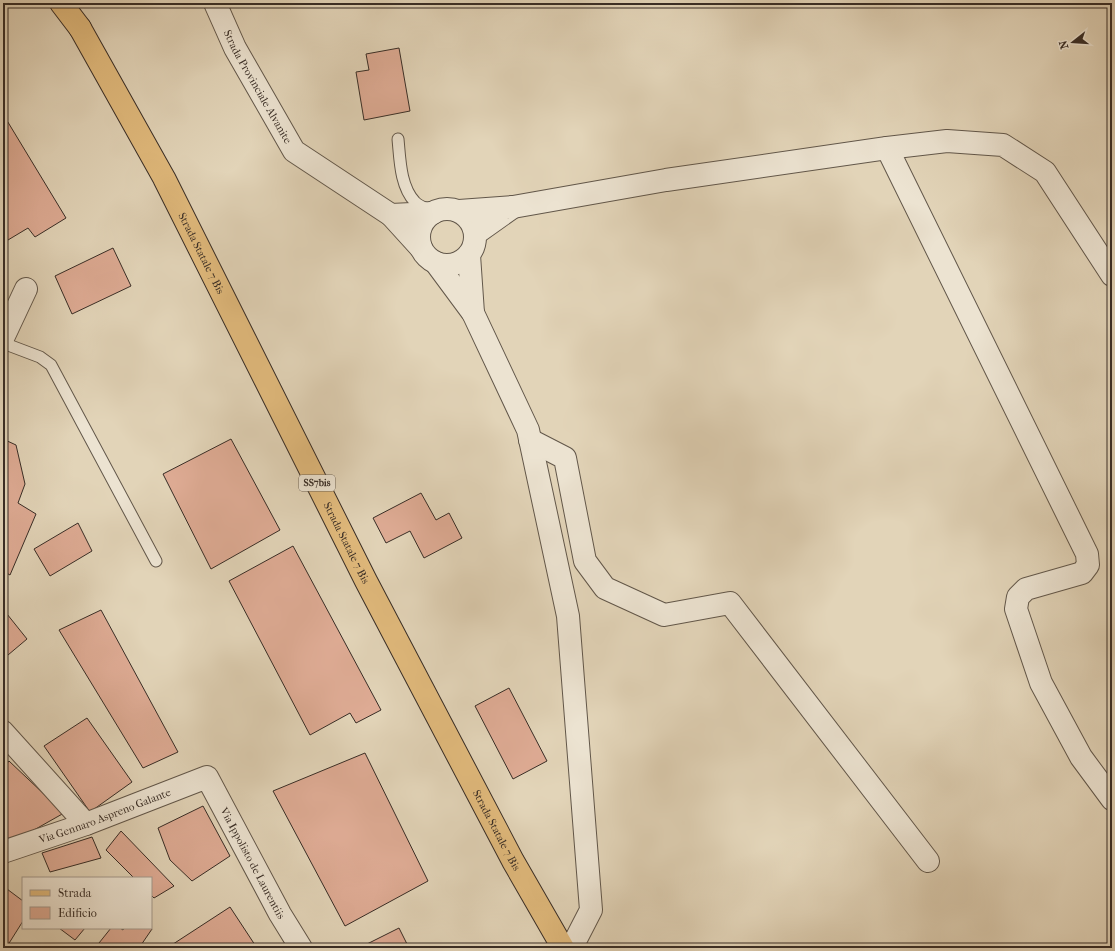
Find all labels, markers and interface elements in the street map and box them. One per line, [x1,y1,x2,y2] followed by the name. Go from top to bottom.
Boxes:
[1053,22,1093,62] north arrow
[221,28,295,146] street label: Strada Provinciale Alvanite
[1056,38,1071,51] text: N
[176,210,228,296] street label: Strada Statale 7 Bis
[299,475,335,491] road number: SS7bis
[321,500,373,586] street label: Strada Statale 7 Bis
[36,785,173,846] street label: Via Gennaro Aspreno Galante
[470,787,524,873] street label: Strada Statale 7 Bis
[217,804,288,921] street label: Via Ippolisto de Laurentiis
[22,877,152,929] legend
[58,886,92,900] text: Strada
[58,906,97,920] text: Edificio

